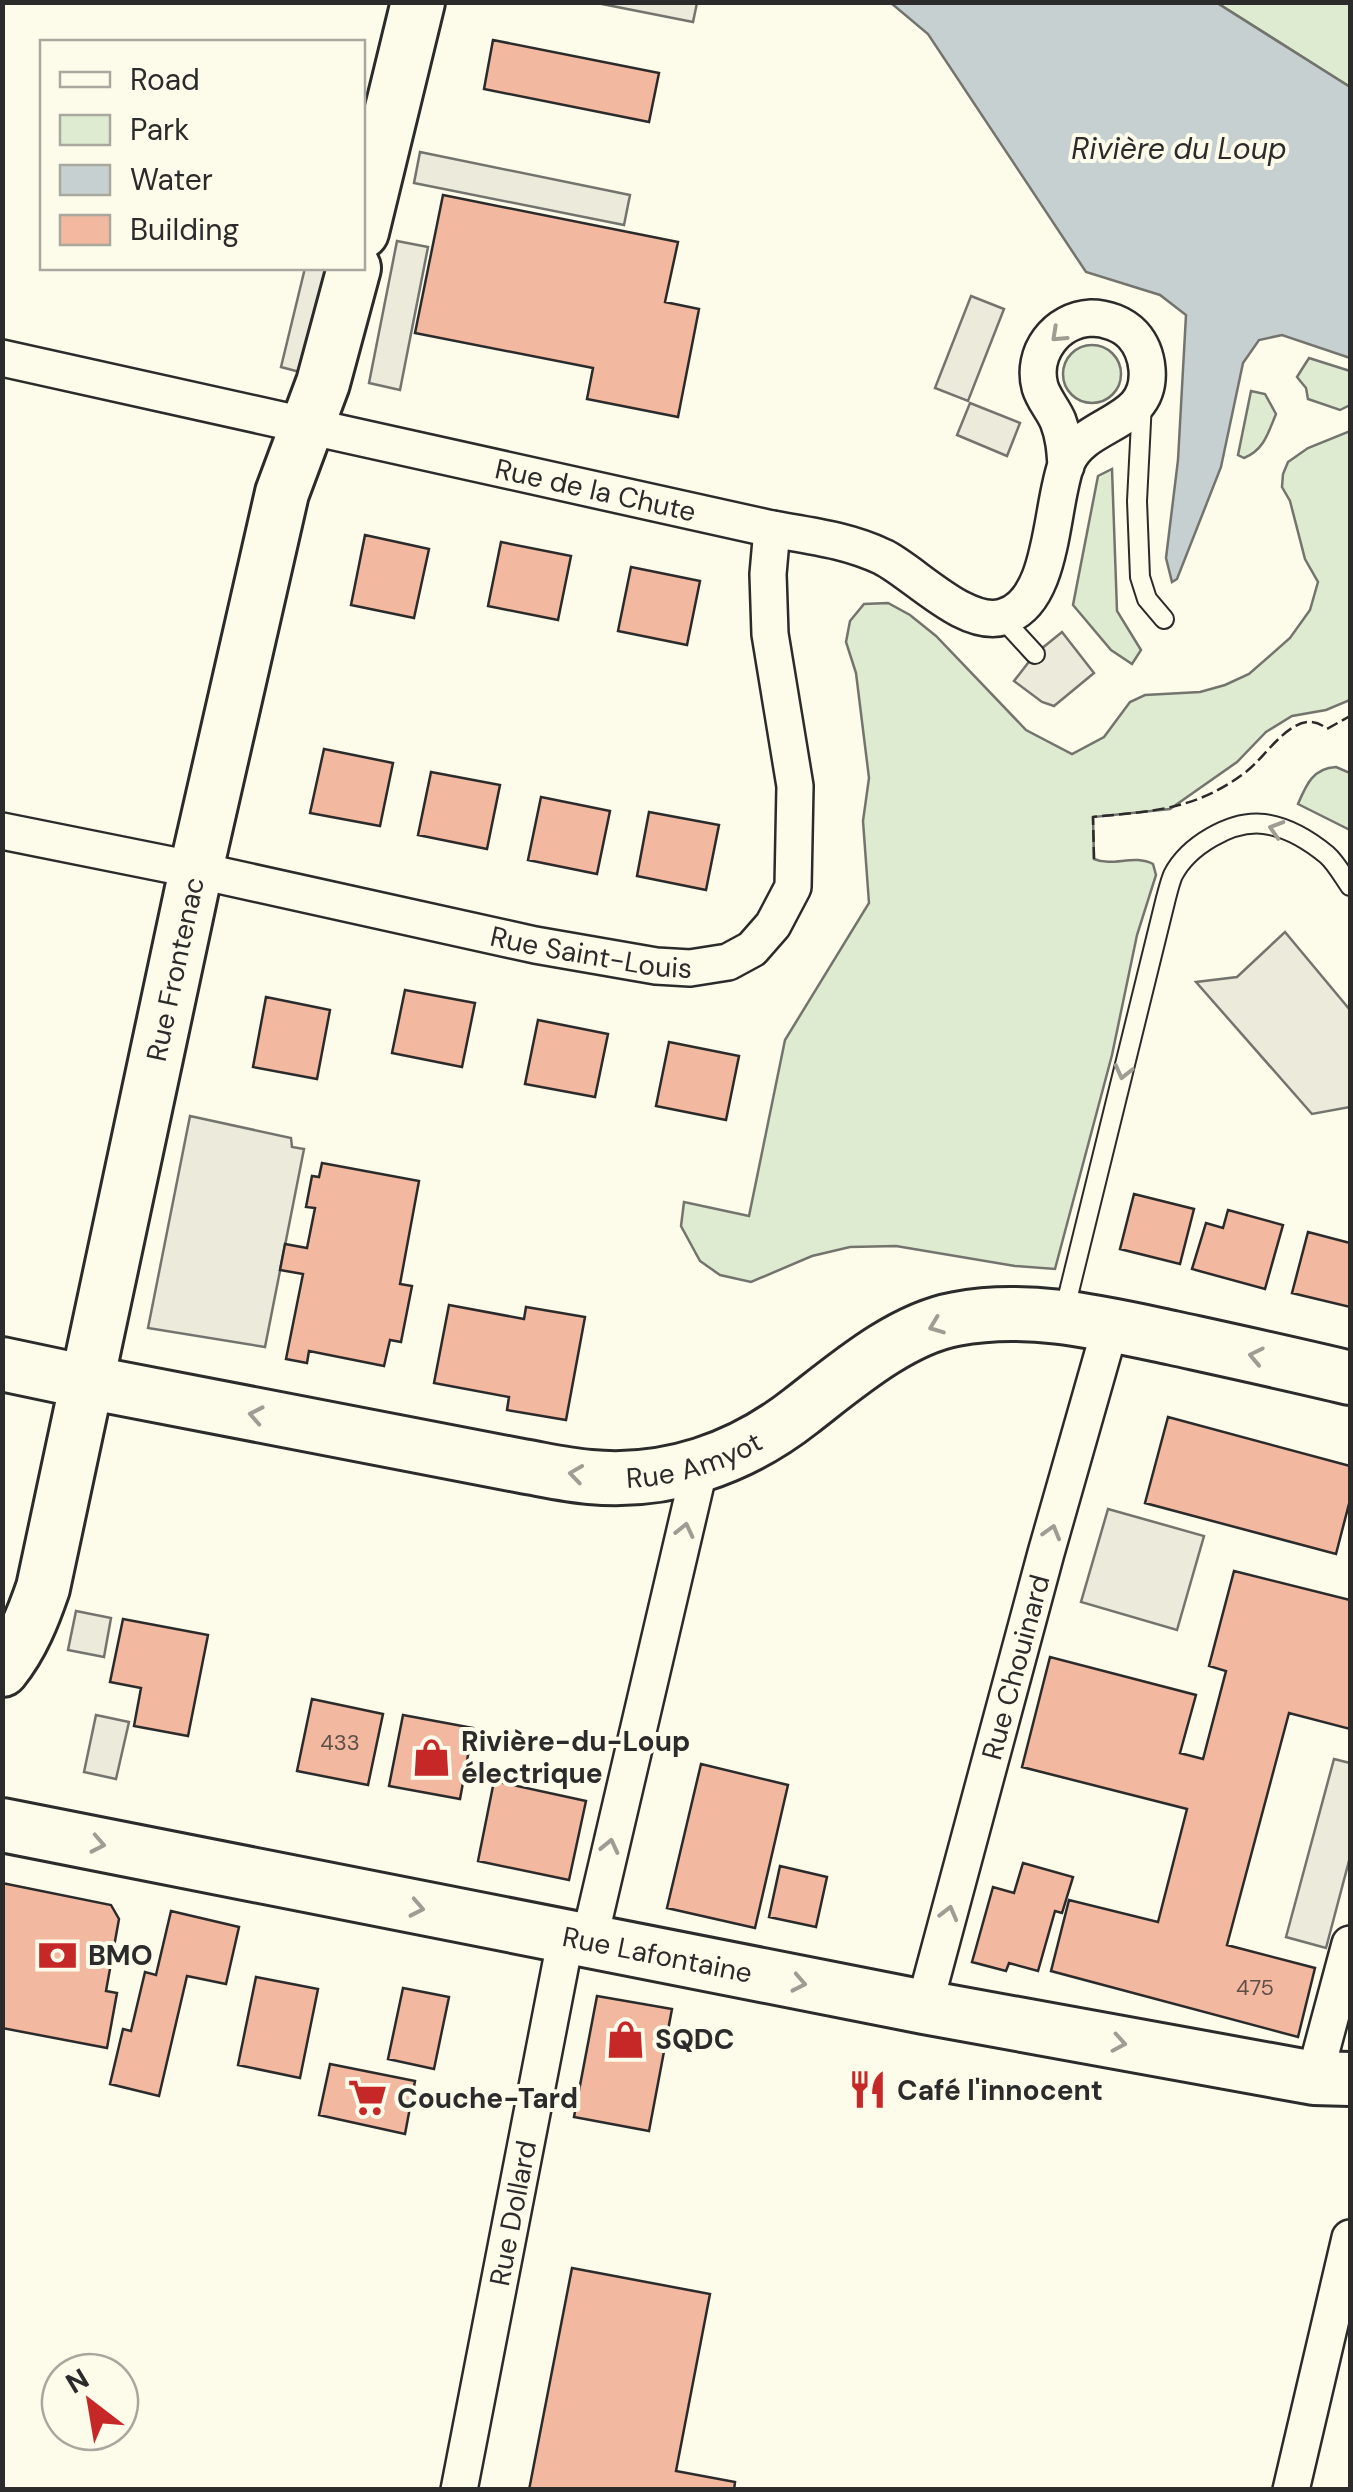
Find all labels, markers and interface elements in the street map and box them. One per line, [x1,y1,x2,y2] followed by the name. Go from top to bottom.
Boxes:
[40,40,365,270] legend
[130,60,200,99] text: Road
[130,110,189,149] text: Park
[1071,129,1287,168] water label: Rivière du Loup
[130,160,213,199] text: Water
[130,210,239,249] text: Building
[1051,323,1069,341] one-way arrow
[492,450,699,531] street label: Rue de la Chute
[1268,820,1285,841] one-way arrow
[138,874,213,1065] street label: Rue Frontenac
[487,918,693,987] street label: Rue Saint-Louis
[1113,1063,1134,1080] one-way arrow
[929,1314,946,1334] one-way arrow
[1248,1346,1265,1367] one-way arrow
[248,1405,264,1426] one-way arrow
[625,1423,769,1497] street label: Rue Amyot
[567,1465,584,1486] one-way arrow
[673,1522,694,1539] one-way arrow
[1040,1524,1061,1541] one-way arrow
[973,1570,1058,1764] street label: Rue Chouinard
[461,1723,690,1792] place label: Rivière-du-Loup électrique
[320,1728,360,1757] house number: 433
[410,1736,452,1778] shop icon: Rivière-du-Loup électrique
[90,1833,106,1854] one-way arrow
[598,1838,619,1855] one-way arrow
[408,1896,425,1917] one-way arrow
[938,1905,959,1922] one-way arrow
[559,1918,755,1992] street label: Rue Lafontaine
[37,1934,79,1976] bank icon: BMO
[88,1937,153,1974] place label: BMO
[790,1971,807,1992] one-way arrow
[1236,1973,1274,2002] house number: 475
[604,2018,646,2060] shop icon: SQDC
[655,2021,734,2058] place label: SQDC
[1110,2031,1127,2052] one-way arrow
[846,2069,888,2111] restaurant icon: Café l'innocent
[897,2072,1103,2109] place label: Café l'innocent
[346,2077,388,2119] supermarket icon: Couche-Tard
[397,2080,578,2117] place label: Couche-Tard
[481,2138,545,2289] street label: Rue Dollard
[40,2352,140,2452] north arrow
[59,2360,96,2402] text: N

